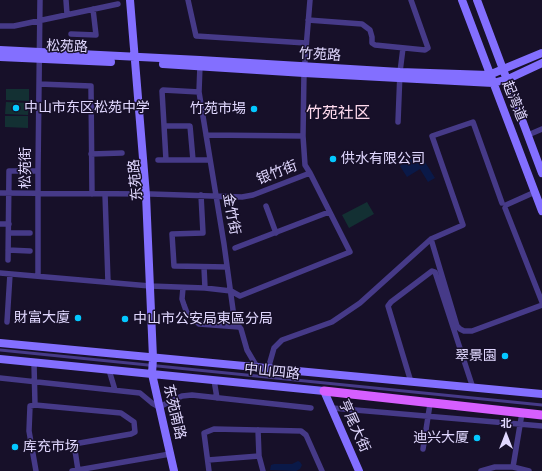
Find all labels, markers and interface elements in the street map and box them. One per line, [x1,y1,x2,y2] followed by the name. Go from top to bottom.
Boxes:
[46,38,88,56] street label: 松苑路
[299,46,341,64] street label: 竹苑路
[498,78,530,124] street label: 起湾道
[24,100,150,116] place label: 中山市东区松苑中学
[190,101,246,117] place label: 竹苑市場
[11,103,21,113] marker: 中山市东区松苑中学
[249,104,259,114] marker: 竹苑市場
[306,104,370,124] district label: 竹苑社区
[18,147,34,189] street label: 松苑街
[341,151,425,167] place label: 供水有限公司
[328,154,338,164] marker: 供水有限公司
[126,158,146,202] street label: 东苑路
[254,158,300,188] street label: 银竹街
[219,192,243,236] street label: 金竹街
[14,310,70,326] place label: 財富大廈
[133,311,273,327] place label: 中山市公安局東區分局
[73,313,83,323] marker: 財富大廈
[120,314,130,324] marker: 中山市公安局東區分局
[455,348,497,364] place label: 翠景園
[500,351,510,361] marker: 翠景園
[243,361,301,383] street label: 中山四路
[160,383,188,441] street label: 东苑南路
[335,397,373,455] street label: 亨尾大街
[486,415,526,455] north arrow
[501,417,512,429] text: 北
[413,430,469,446] place label: 迪兴大厦
[472,433,482,443] marker: 迪兴大厦
[23,439,79,455] place label: 库充市场
[10,442,20,452] marker: 库充市场

